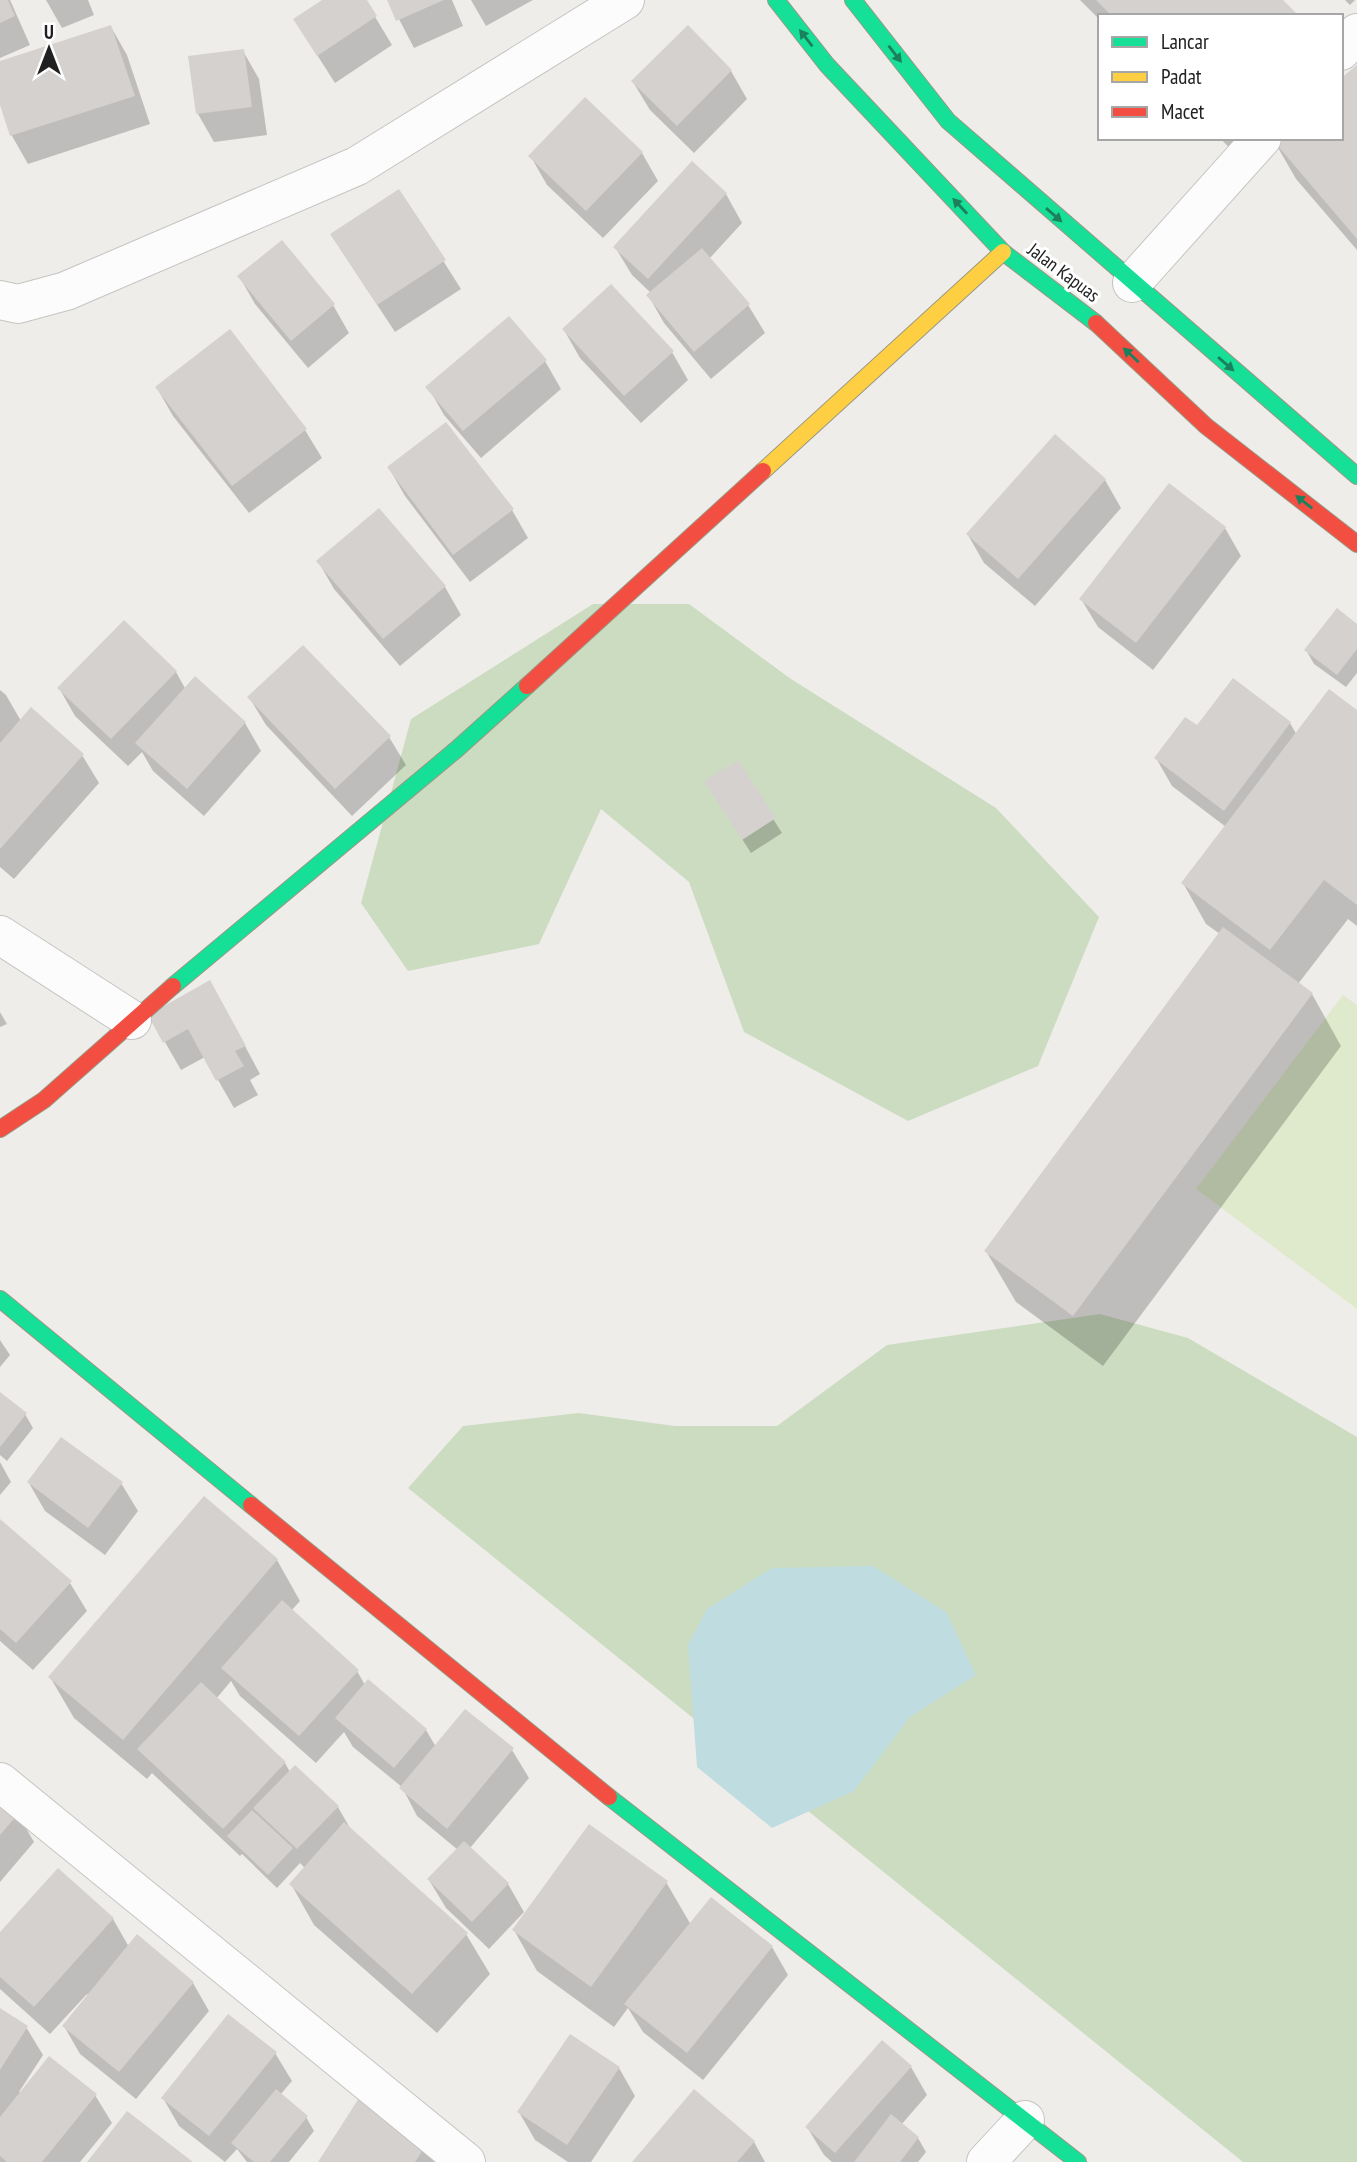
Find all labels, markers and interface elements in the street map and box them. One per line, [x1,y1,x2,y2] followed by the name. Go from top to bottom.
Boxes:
[14,14,84,84] north arrow
[1098,14,1343,140] legend
[44,20,54,44] text: U
[1161,28,1209,55] text: Lancar
[799,29,813,47] one-way arrow
[887,45,902,62] one-way arrow
[1161,63,1202,90] text: Padat
[1161,98,1205,125] text: Macet
[952,198,968,215] one-way arrow
[1046,207,1063,222] one-way arrow
[1023,237,1105,307] street label: Jalan Kapuas
[1122,346,1139,363] one-way arrow
[1218,356,1235,371] one-way arrow
[1295,495,1313,509] one-way arrow

